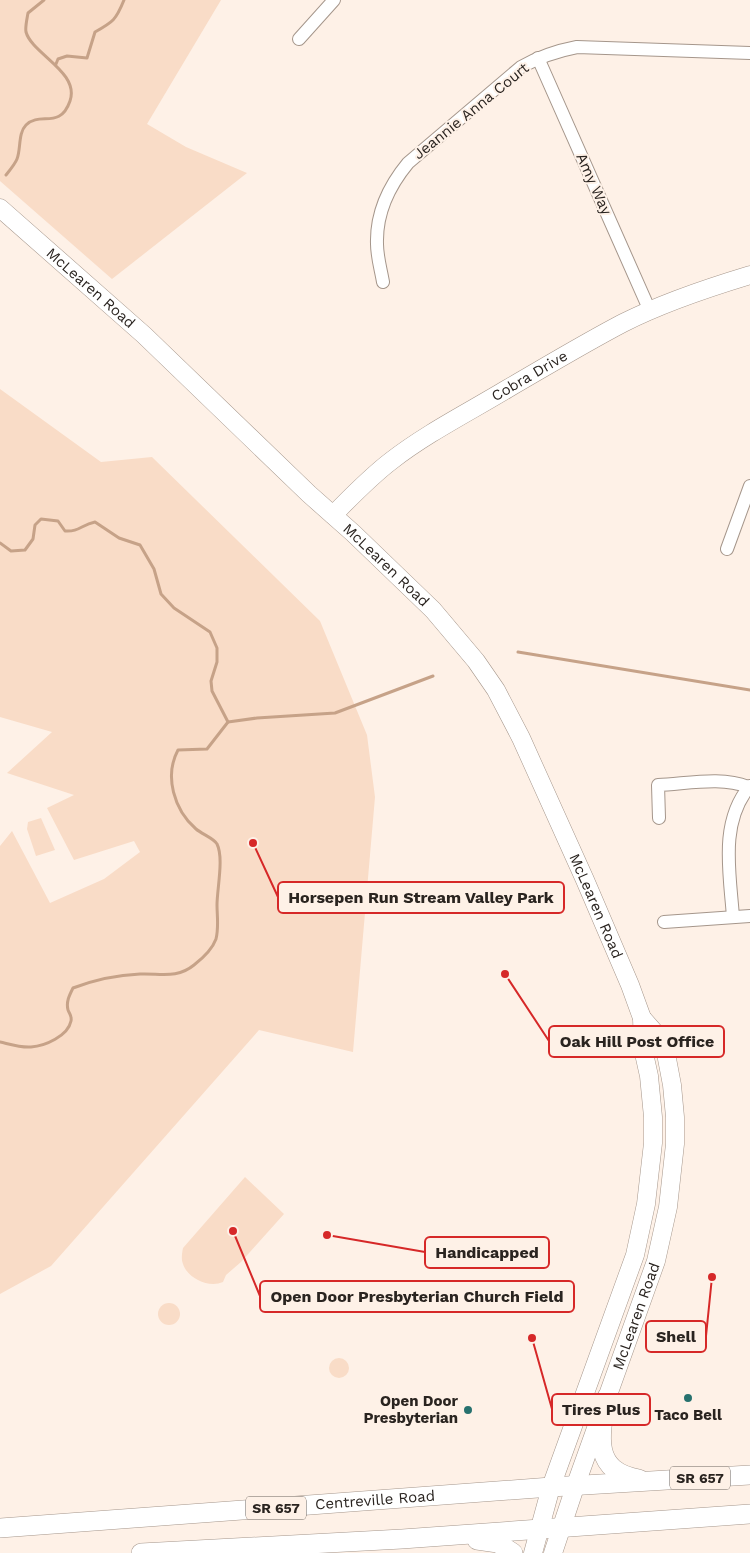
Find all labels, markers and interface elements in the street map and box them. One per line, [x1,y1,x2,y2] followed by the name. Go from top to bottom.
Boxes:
[410,58,533,163] street label: Jeannie Anna Court
[572,150,616,218] street label: Amy Way
[43,244,139,332] street label: McLearen Road
[488,347,571,405] street label: Cobra Drive
[339,519,433,610] street label: McLearen Road
[565,851,627,961] street label: McLearen Road
[278,882,564,913] callout: Horsepen Run Stream Valley Park
[288,888,554,907] text: Horsepen Run Stream Valley Park
[549,1026,724,1057] callout: Oak Hill Post Office
[560,1032,714,1051] text: Oak Hill Post Office
[425,1237,549,1268] callout: Handicapped
[435,1243,539,1262] text: Handicapped
[609,1260,664,1372] street label: McLearen Road
[260,1281,574,1312] callout: Open Door Presbyterian Church Field
[271,1287,563,1306] text: Open Door Presbyterian Church Field
[646,1321,706,1352] callout: Shell
[656,1327,697,1346] text: Shell
[363,1392,459,1427] place label: Open Door Presbyterian
[682,1392,694,1404] marker: Taco Bell
[552,1394,650,1425] callout: Tires Plus
[562,1400,641,1419] text: Tires Plus
[462,1404,474,1416] marker: Open Door Presbyterian
[654,1406,722,1424] place label: Taco Bell
[670,1466,730,1490] road number: SR 657
[314,1487,436,1514] street label: Centreville Road
[246,1496,306,1520] road number: SR 657

